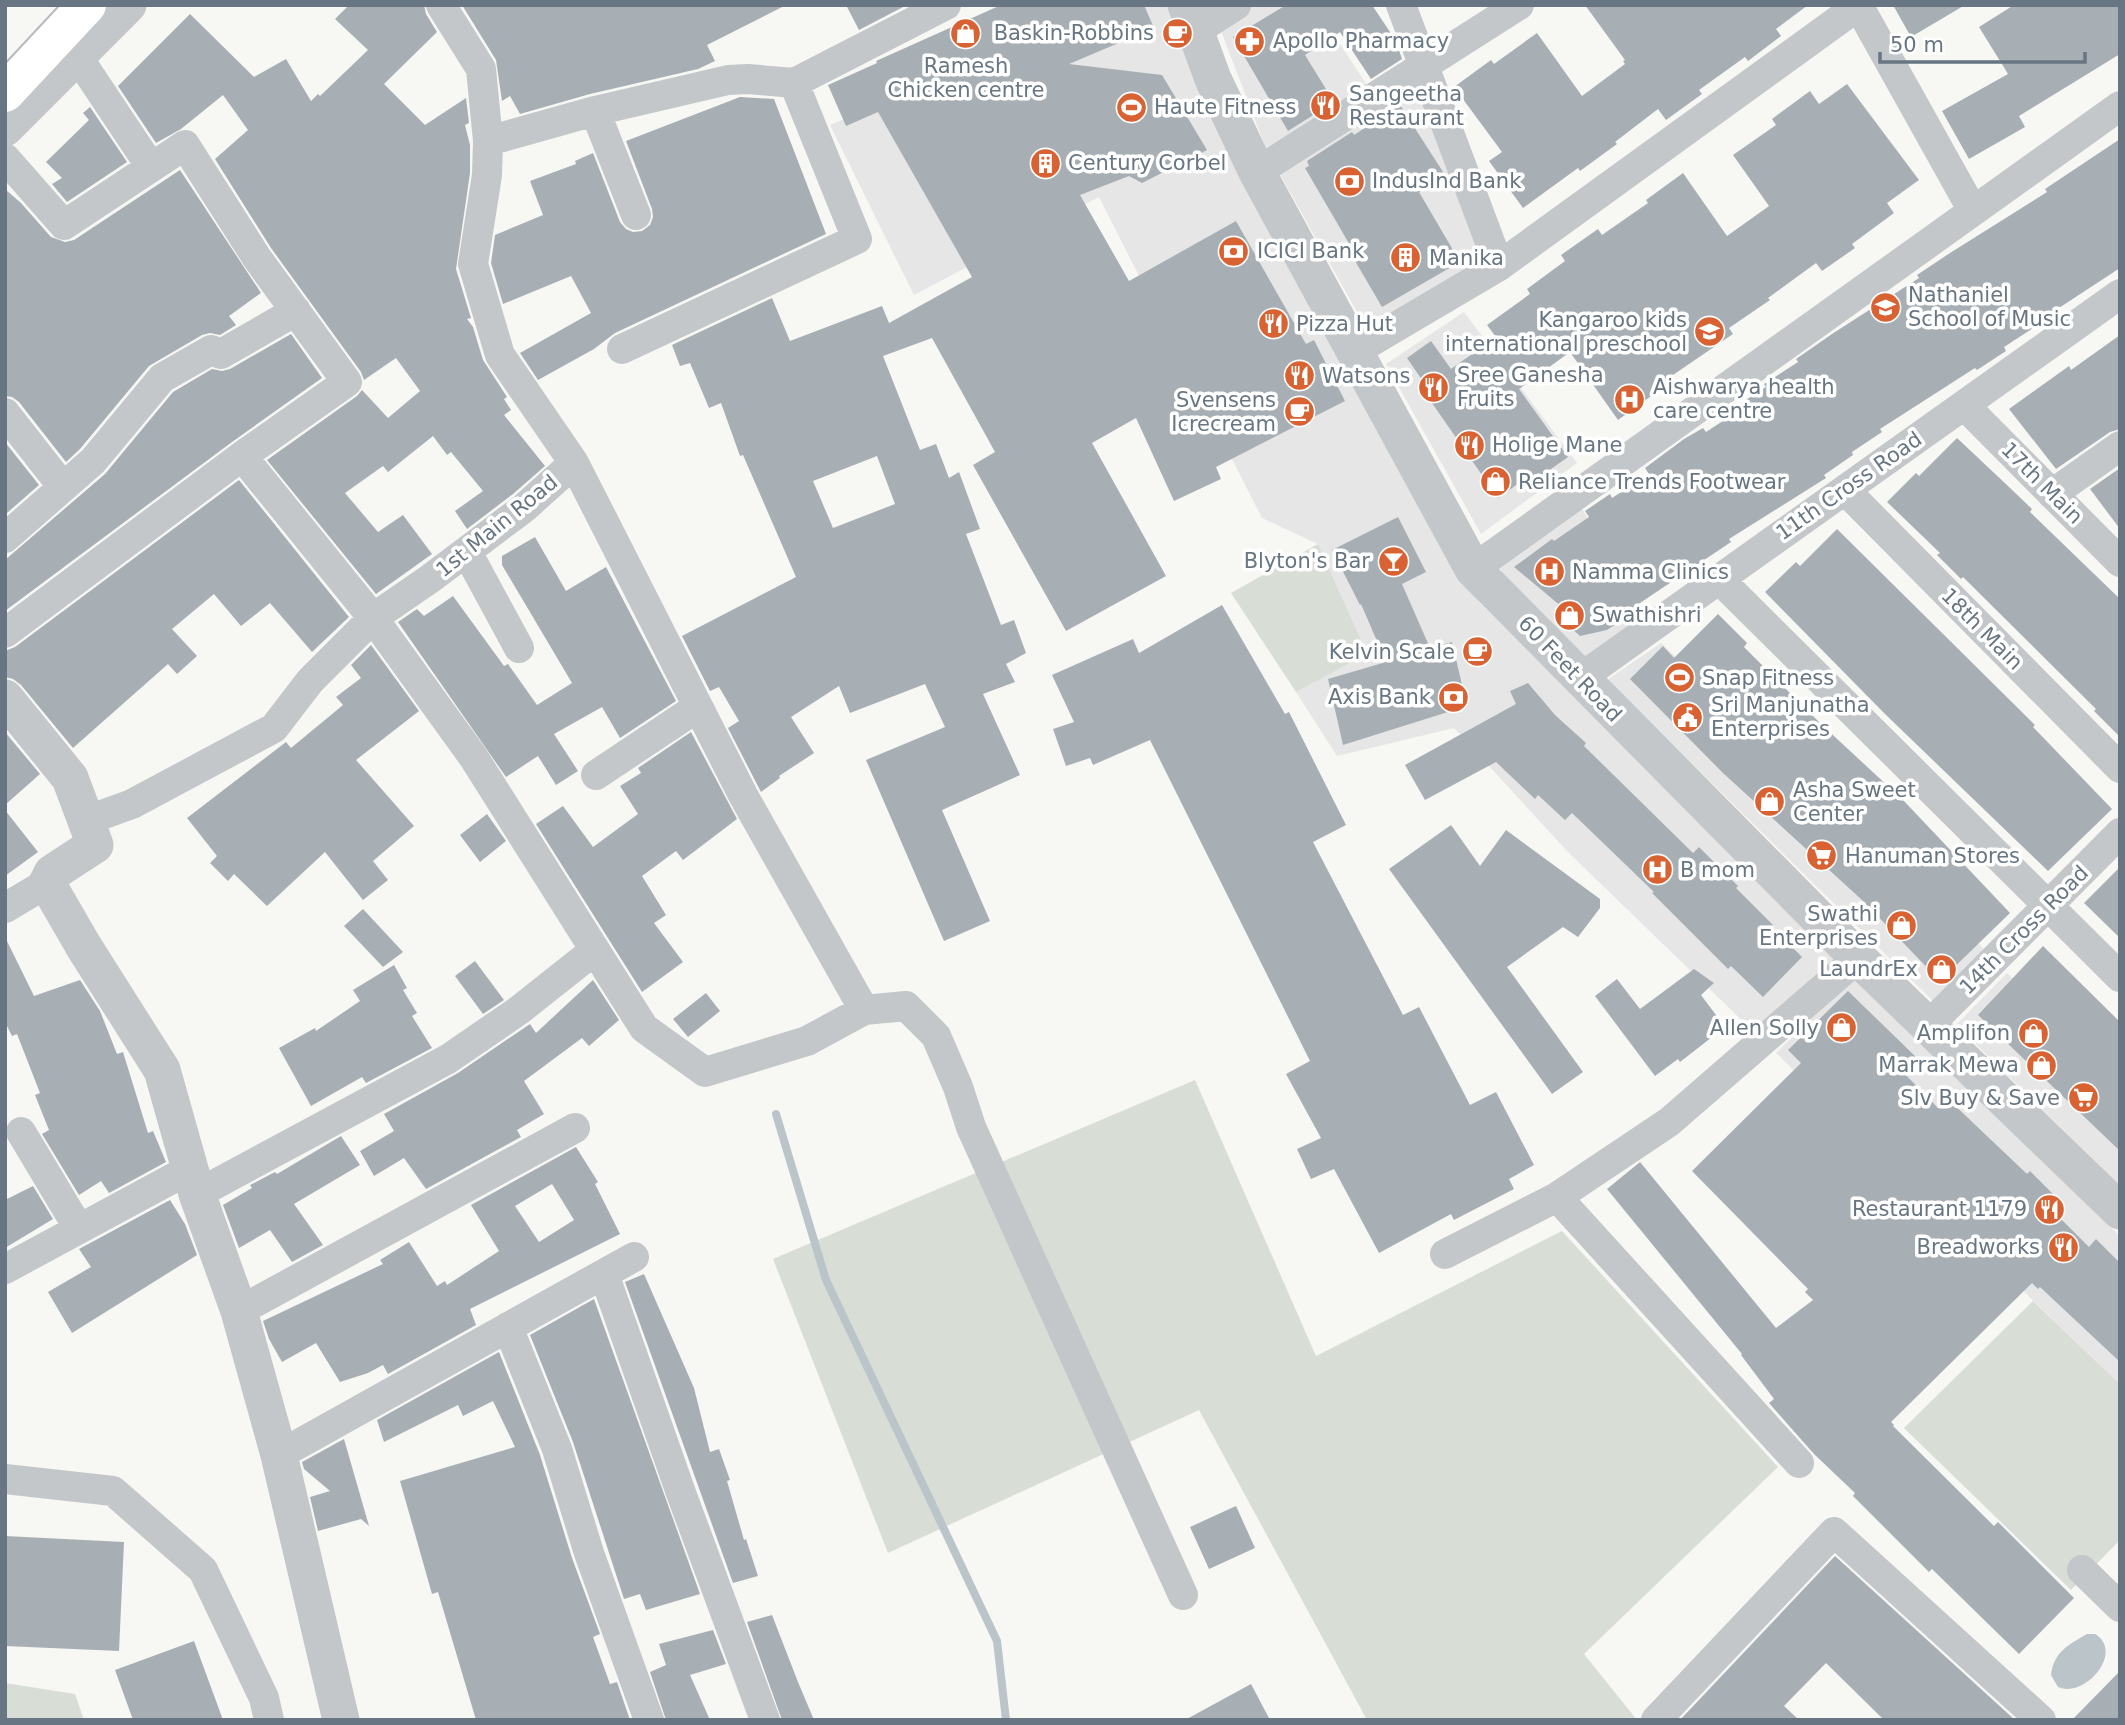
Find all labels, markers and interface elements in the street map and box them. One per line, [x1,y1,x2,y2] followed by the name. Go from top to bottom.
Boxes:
[1160,16,1194,50] cafe icon: Baskin-Robbins
[949,17,983,51] shop icon: Ramesh Chicken centre
[994,21,1154,45] place label: Baskin-Robbins
[1880,21,2085,65] scale bar
[1233,24,1267,58] pharmacy icon: Apollo Pharmacy
[1273,29,1449,53] place label: Apollo Pharmacy
[1890,33,1944,57] text: 50 m
[888,54,1044,102] place label: Ramesh Chicken centre
[1349,82,1464,130] place label: Sangeetha Restaurant
[1309,89,1343,123] restaurant icon: Sangeetha Restaurant
[1114,90,1148,124] sports icon: Haute Fitness
[1154,95,1297,119] place label: Haute Fitness
[1028,146,1062,180] building icon: Century Corbel
[1068,151,1226,175] place label: Century Corbel
[1332,164,1366,198] bank icon: IndusInd Bank
[1372,169,1522,193] place label: IndusInd Bank
[1217,234,1251,268] bank icon: ICICI Bank
[1257,239,1365,263] place label: ICICI Bank
[1389,241,1423,275] building icon: Manika
[1429,246,1504,270] place label: Manika
[1908,283,2071,331] place label: Nathaniel School of Music
[1868,290,1902,324] school or university icon: Nathaniel School of Music
[1256,307,1290,341] restaurant icon: Pizza Hut
[1445,308,1687,356] place label: Kangaroo kids international preschool
[1296,312,1393,336] place label: Pizza Hut
[1693,315,1727,349] school or university icon: Kangaroo kids international preschool
[1282,359,1316,393] restaurant icon: Watsons
[1457,363,1604,411] place label: Sree Ganesha Fruits
[1322,364,1411,388] place label: Watsons
[1417,370,1451,404] restaurant icon: Sree Ganesha Fruits
[1653,375,1835,423] place label: Aishwarya health care centre
[1613,382,1647,416] hospital icon: Aishwarya health care centre
[1171,388,1276,436] place label: Svensens Icrecream
[1282,395,1316,429] cafe icon: Svensens Icrecream
[1772,427,1926,545] street label: 11th Cross Road
[1452,428,1486,462] restaurant icon: Holige Mane
[1492,433,1622,457] place label: Holige Mane
[1996,437,2088,529] street label: 17th Main
[1478,465,1512,499] shop icon: Reliance Trends Footwear
[432,470,562,582] street label: 1st Main Road
[1518,470,1786,494] place label: Reliance Trends Footwear
[1376,544,1410,578] bar icon: Blyton's Bar
[1244,549,1370,573] place label: Blyton's Bar
[1532,555,1566,589] hospital icon: Namma Clinics
[1572,560,1729,584] place label: Namma Clinics
[1936,583,2028,675] street label: 18th Main
[1552,598,1586,632] shop icon: Swathishri
[1592,603,1701,627] place label: Swathishri
[1514,611,1626,727] street label: 60 Feet Road
[1461,635,1495,669] cafe icon: Kelvin Scale
[1329,640,1455,664] place label: Kelvin Scale
[1662,661,1696,695] sports icon: Snap Fitness
[1702,666,1834,690] place label: Snap Fitness
[1437,680,1471,714] bank icon: Axis Bank
[1328,685,1432,709] place label: Axis Bank
[1711,693,1870,741] place label: Sri Manjunatha Enterprises
[1671,700,1705,734] public building icon: Sri Manjunatha Enterprises
[1793,778,1916,826] place label: Asha Sweet Center
[1753,785,1787,819] shop icon: Asha Sweet Center
[1805,839,1839,873] supermarket icon: Hanuman Stores
[1845,844,2020,868] place label: Hanuman Stores
[1640,853,1674,887] hospital icon: B mom
[1680,858,1755,882] place label: B mom
[1955,861,2093,999] street label: 14th Cross Road
[1759,902,1878,950] place label: Swathi Enterprises
[1884,909,1918,943] shop icon: Swathi Enterprises
[1924,952,1958,986] shop icon: LaundrEx
[1819,957,1918,981] place label: LaundrEx
[1825,1011,1859,1045] shop icon: Allen Solly
[1710,1016,1819,1040] place label: Allen Solly
[2016,1016,2050,1050] shop icon: Amplifon
[1917,1021,2010,1045] place label: Amplifon
[2025,1048,2059,1082] shop icon: Marrak Mewa
[1878,1053,2019,1077] place label: Marrak Mewa
[2066,1081,2100,1115] supermarket icon: Slv Buy & Save
[1900,1086,2060,1110] place label: Slv Buy & Save
[2033,1192,2067,1226] restaurant icon: Restaurant 1179
[1852,1197,2027,1221] place label: Restaurant 1179
[2046,1230,2080,1264] restaurant icon: Breadworks
[1917,1235,2040,1259] place label: Breadworks

